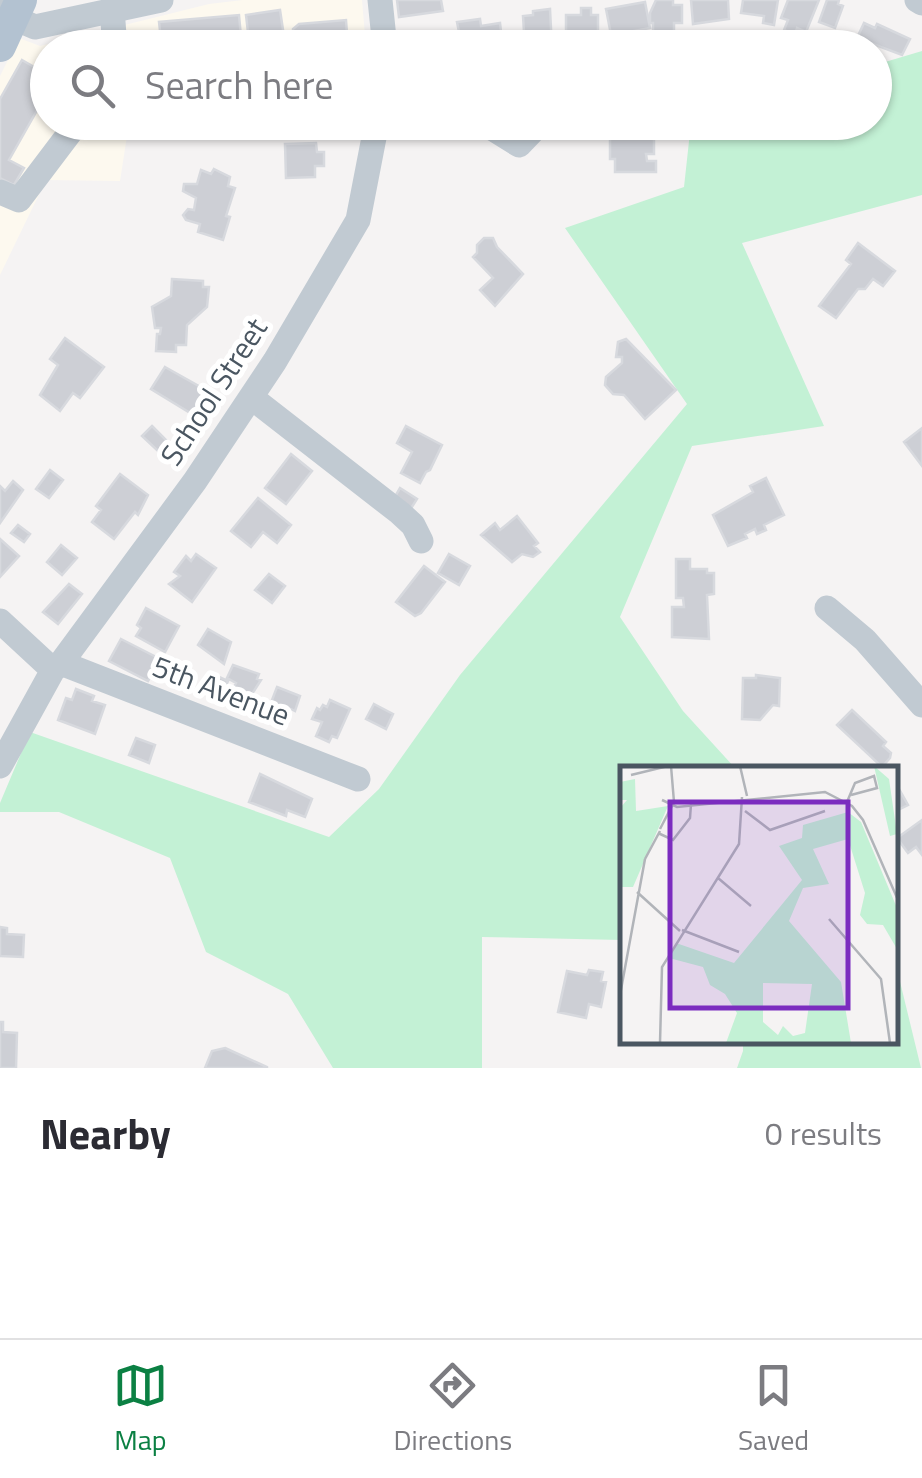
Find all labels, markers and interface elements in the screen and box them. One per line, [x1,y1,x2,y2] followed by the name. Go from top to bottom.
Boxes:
[30,30,892,140] search box
[145,56,333,114] text: Search here
[65,58,120,113] icon: search
[148,308,278,474] street label: School Street
[146,643,297,737] street label: 5th Avenue
[620,766,897,1043] inset map
[40,1101,171,1165] text: Nearby
[765,1109,882,1157] text: 0 results
[113,1358,168,1461] tab: Map
[394,1358,512,1461] tab: Directions
[738,1358,809,1461] tab: Saved

